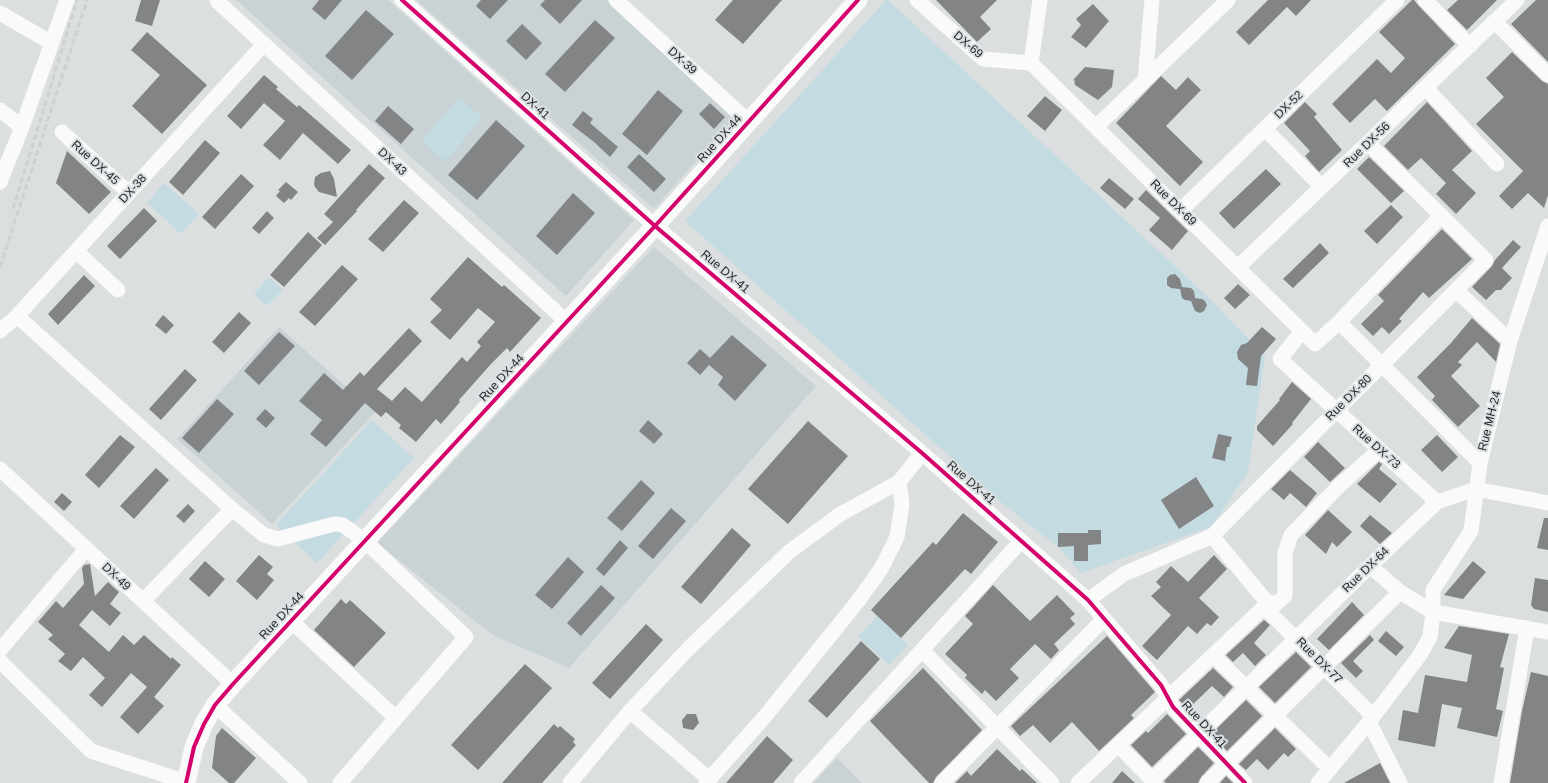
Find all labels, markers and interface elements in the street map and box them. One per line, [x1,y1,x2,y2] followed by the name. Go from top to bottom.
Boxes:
[950,29,986,61] street label: DX-69
[665,44,699,78] street label: DX-39
[1272,88,1306,122] street label: DX-52
[518,89,552,123] street label: DX-41
[695,112,745,166] street label: Rue DX-44
[1341,119,1393,171] street label: Rue DX-56
[68,138,122,188] street label: Rue DX-45
[375,145,409,179] street label: DX-43
[116,172,150,206] street label: DX-38
[1147,177,1199,229] street label: Rue DX-69
[698,247,752,297] street label: Rue DX-41
[476,351,528,405] street label: Rue DX-44
[1323,372,1375,424] street label: Rue DX-80
[1476,389,1504,453] street label: Rue MH-24
[1349,422,1403,472] street label: Rue DX-73
[944,458,998,508] street label: Rue DX-41
[1340,544,1392,596] street label: Rue DX-64
[99,560,133,594] street label: DX-49
[256,589,308,643] street label: Rue DX-44
[1293,635,1345,687] street label: Rue DX-77
[1178,698,1230,752] street label: Rue DX-41

